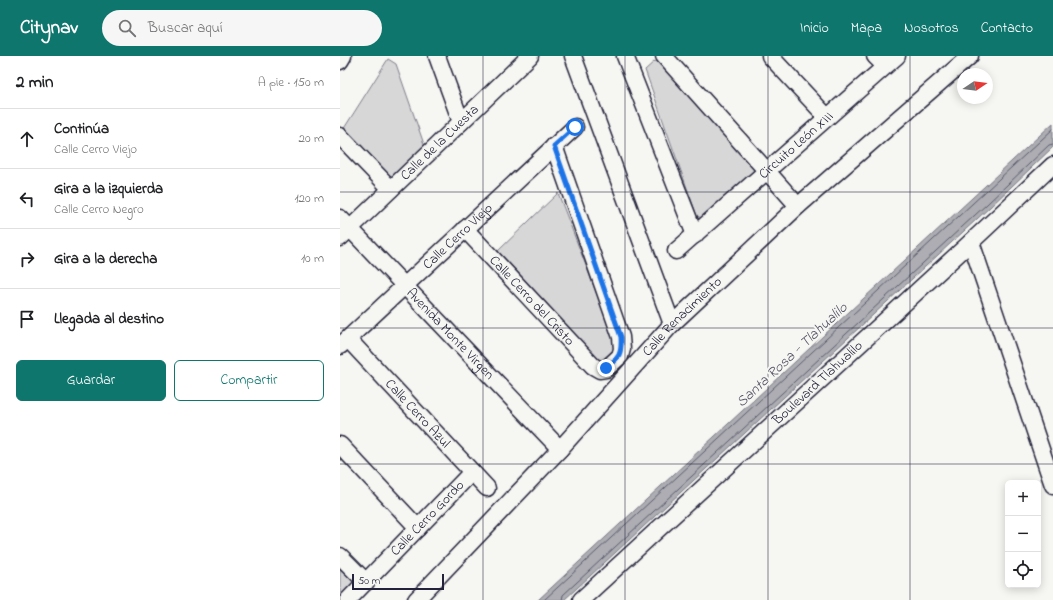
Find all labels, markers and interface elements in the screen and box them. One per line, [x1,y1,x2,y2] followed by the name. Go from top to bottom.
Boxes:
[102,10,382,46] search box
[20,15,78,42] text: Citynav
[116,17,138,39] icon: search
[148,17,223,39] text: Buscar aquí
[800,18,829,39] text: Inicio
[851,18,882,39] text: Mapa
[904,18,959,39] text: Nosotros
[981,18,1033,39] text: Contacto
[957,68,993,104] north arrow
[16,70,53,95] text: 2 min
[258,73,324,92] text: A pie · 150 m
[395,100,484,185] street label: Calle de la Cuesta
[754,106,838,184] street label: Circuito León XIII
[54,118,109,140] text: Continúa
[566,118,584,136] route start
[16,128,38,150] icon: ahead
[299,129,324,148] text: 20 m
[54,140,137,159] text: Calle Cerro Viejo
[54,178,163,200] text: Gira a la izquierda
[16,188,38,210] icon: left
[294,189,324,208] text: 120 m
[418,198,498,274] street label: Calle Cerro Viejo
[54,200,144,219] text: Calle Cerro Negro
[16,248,38,270] icon: right
[54,248,157,270] text: Gira a la derecha
[301,249,324,268] text: 10 m
[484,251,579,350] street label: Calle Cerro del Cristo
[637,272,727,361] street label: Calle Renacimiento
[401,283,499,385] street label: Avenida Monte Virgen
[731,297,854,413] water label: Santa Rosa - Tlahualilo
[16,308,38,330] icon: arrive
[54,308,164,330] text: Llegada al destino
[767,336,868,431] street label: Boulevard Tlahualilo
[597,359,615,377] route end
[16,360,166,401] button: Guardar
[174,360,324,401] button: Compartir
[380,374,455,453] street label: Calle Cerro Azul
[385,475,469,561] street label: Calle Cerro Gordo
[1005,480,1041,588] map controls
[1005,480,1041,516] button: +
[1005,516,1041,552] button: −
[1005,552,1041,588] button: locate
[352,572,444,591] scale bar
[358,573,380,589] text: 50 m

